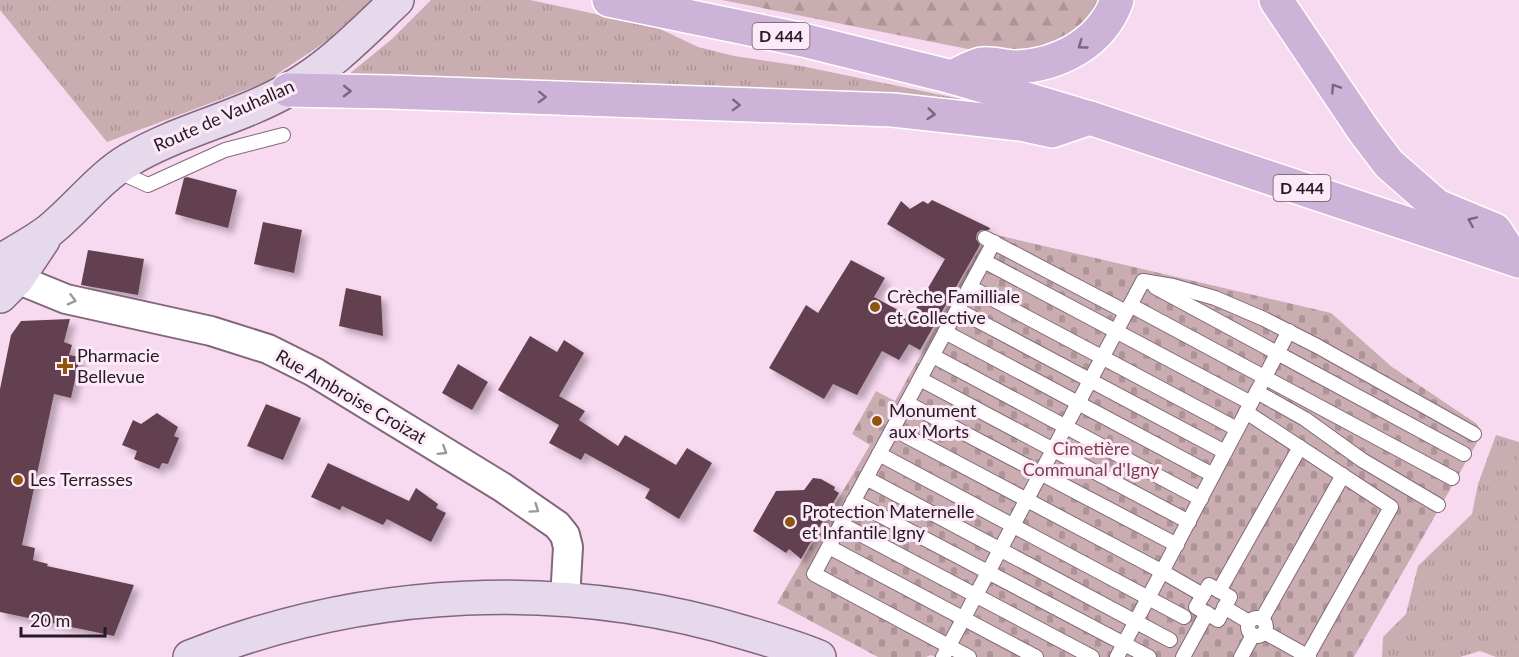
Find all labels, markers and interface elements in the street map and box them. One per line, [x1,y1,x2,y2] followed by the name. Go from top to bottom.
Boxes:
[752,23,810,49] road number: D 444
[1078,38,1089,49] one-way arrow
[150,74,297,156] street label: Route de Vauhallan
[1331,84,1342,95] one-way arrow
[342,85,351,97] one-way arrow
[537,91,546,104] one-way arrow
[732,98,741,111] one-way arrow
[927,108,936,120] one-way arrow
[1274,175,1330,201] road number: D 444
[1467,216,1478,228] one-way arrow
[887,285,1020,328] place label: Crèche Familliale et Collective
[66,293,77,305] one-way arrow
[868,300,882,314] marker: Crèche Familliale et Collective
[77,344,159,387] place label: Pharmacie Bellevue
[272,344,431,448] street label: Rue Ambroise Croizat
[58,359,72,373] marker: Pharmacie Bellevue
[889,399,977,442] place label: Monument aux Morts
[870,414,884,428] marker: Monument aux Morts
[1023,437,1160,480] park label: Cimetière Communal d'Igny
[437,443,447,455] one-way arrow
[30,468,133,490] place label: Les Terrasses
[11,473,25,487] marker: Les Terrasses
[802,500,975,543] place label: Protection Maternelle et Infantile Igny
[528,502,539,513] one-way arrow
[783,515,797,529] marker: Protection Maternelle et Infantile Igny
[21,600,105,638] scale bar
[30,609,70,631] text: 20 m

